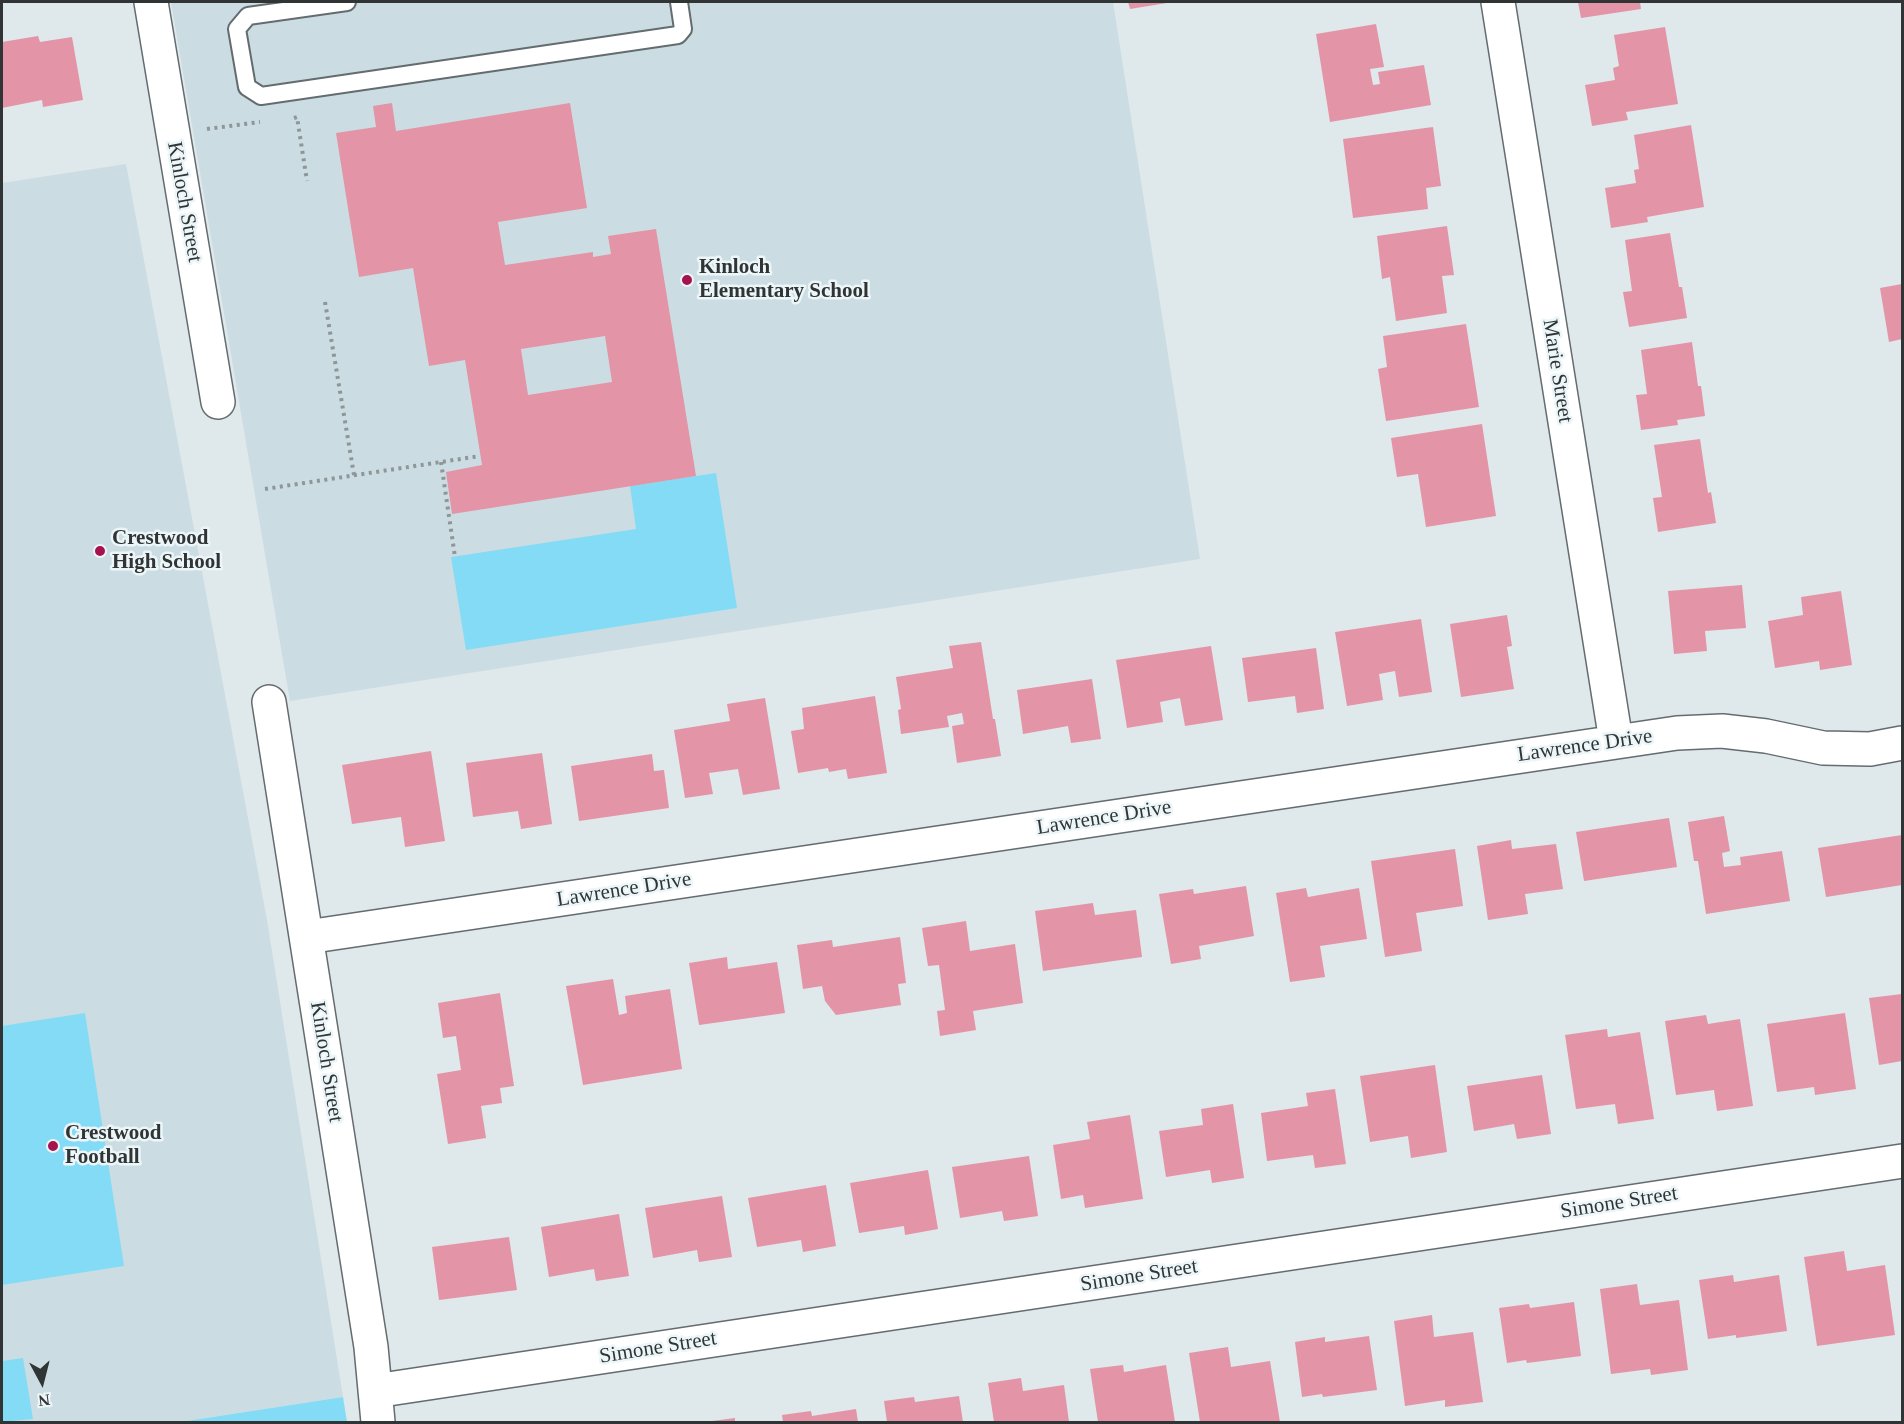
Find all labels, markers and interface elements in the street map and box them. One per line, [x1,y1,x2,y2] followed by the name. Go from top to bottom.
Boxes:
[161,140,207,264] street label: Kinloch Street
[699,255,869,305] place label: Kinloch Elementary School
[680,273,694,287] marker: Kinloch Elementary School
[1536,317,1578,425] street label: Marie Street
[112,526,221,576] place label: Crestwood High School
[93,544,107,558] marker: Crestwood High School
[1516,724,1654,768] street label: Lawrence Drive
[1035,795,1173,841] street label: Lawrence Drive
[555,867,693,913] street label: Lawrence Drive
[304,1000,348,1124] street label: Kinloch Street
[65,1121,161,1171] place label: Crestwood Football
[46,1139,60,1153] marker: Crestwood Football
[1559,1181,1679,1225] street label: Simone Street
[1079,1254,1199,1298] street label: Simone Street
[598,1326,718,1370] street label: Simone Street
[12,1352,72,1412] north arrow
[37,1391,51,1410] text: N

